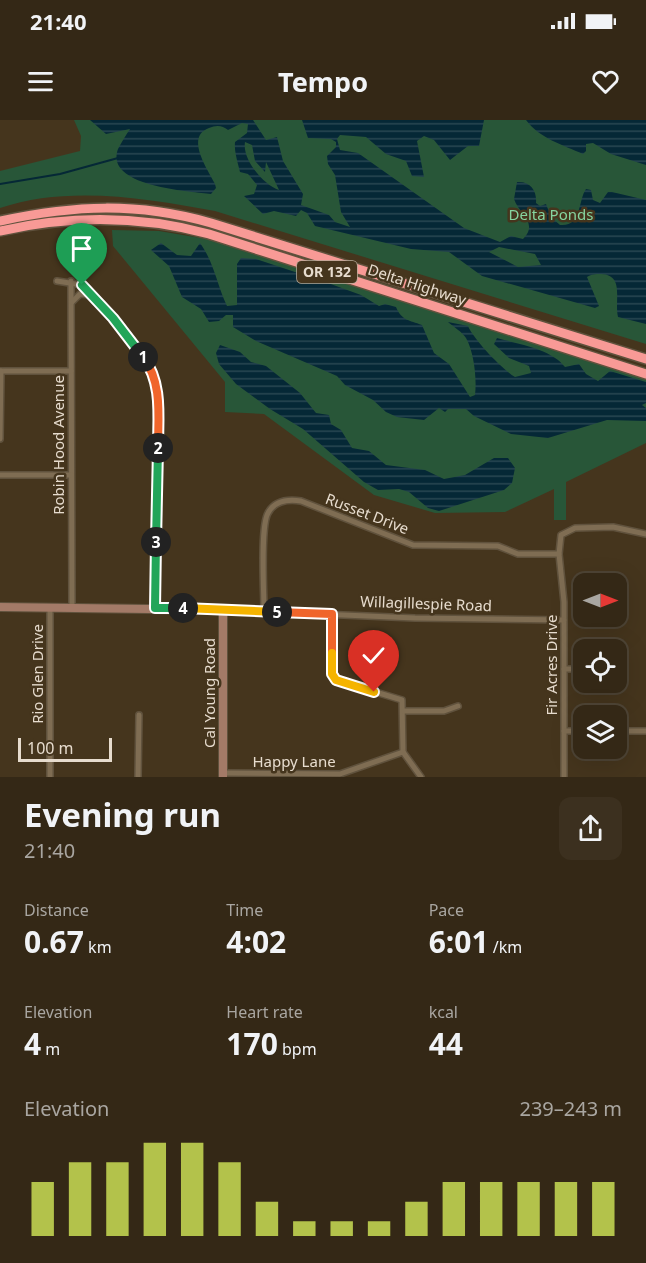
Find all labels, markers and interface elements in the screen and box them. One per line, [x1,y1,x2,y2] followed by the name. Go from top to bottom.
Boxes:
[30,6,87,36] text: 21:40
[278,63,368,100] text: Tempo
[24,65,57,98] icon: menu
[589,65,622,98] icon: heart
[509,204,593,224] park label: Delta Ponds
[56,223,107,285] pin
[65,232,98,265] icon: arrive
[366,259,469,309] street label: Delta Highway
[297,261,357,283] road number: OR 132
[128,342,158,372] pin: 1
[138,346,148,368] text: 1
[48,375,68,515] street label: Robin Hood Avenue
[143,433,173,463] pin: 2
[153,437,163,459] text: 2
[323,488,412,538] street label: Russet Drive
[141,527,171,557] pin: 3
[151,531,161,553] text: 3
[573,573,627,627] north arrow
[573,573,627,759] map controls
[360,591,492,615] street label: Willagillespie Road
[168,593,198,623] pin: 4
[178,597,188,619] text: 4
[262,597,292,627] pin: 5
[272,601,282,623] text: 5
[541,614,561,716] street label: Fir Acres Drive
[27,624,47,724] street label: Rio Glen Drive
[348,630,399,692] pin
[199,638,219,748] street label: Cal Young Road
[357,639,390,672] icon: check
[573,639,627,693] button: locate
[573,705,627,759] button: layers
[18,735,112,762] scale bar
[27,737,74,759] text: 100 m
[252,751,336,771] street label: Happy Lane
[24,792,221,837] text: Evening run
[559,797,622,860] button: share
[24,837,75,864] text: 21:40
[24,899,89,921] text: Distance
[226,899,263,921] text: Time
[429,899,464,921] text: Pace
[24,921,84,962] text: 0.67
[226,921,286,962] text: 4:02
[429,921,489,962] text: 6:01
[84,936,112,958] text: km
[489,936,522,958] text: /km
[24,1001,92,1023] text: Elevation
[226,1001,303,1023] text: Heart rate
[429,1001,458,1023] text: kcal
[24,1023,41,1064] text: 4
[226,1023,278,1064] text: 170
[429,1023,463,1064] text: 44
[41,1038,60,1060] text: m
[278,1038,317,1060] text: bpm
[24,1095,109,1122] text: Elevation
[519,1095,622,1122] text: 239–243 m

